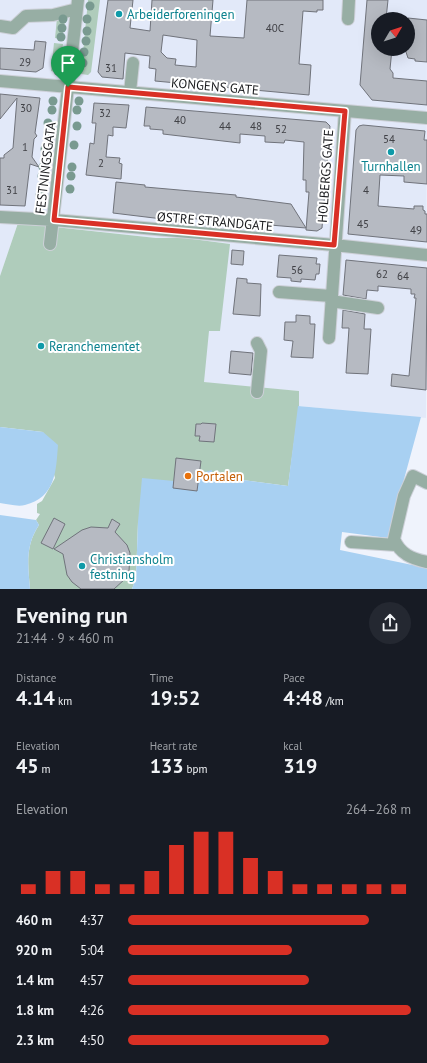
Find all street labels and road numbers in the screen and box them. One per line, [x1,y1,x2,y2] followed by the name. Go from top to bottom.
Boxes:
[170,74,259,99] street label: KONGENS GATE
[31,121,60,215] street label: FESTNINGSGATA
[314,129,337,223] street label: HOLBERGS GATE
[156,208,274,235] street label: ØSTRE STRANDGATE

